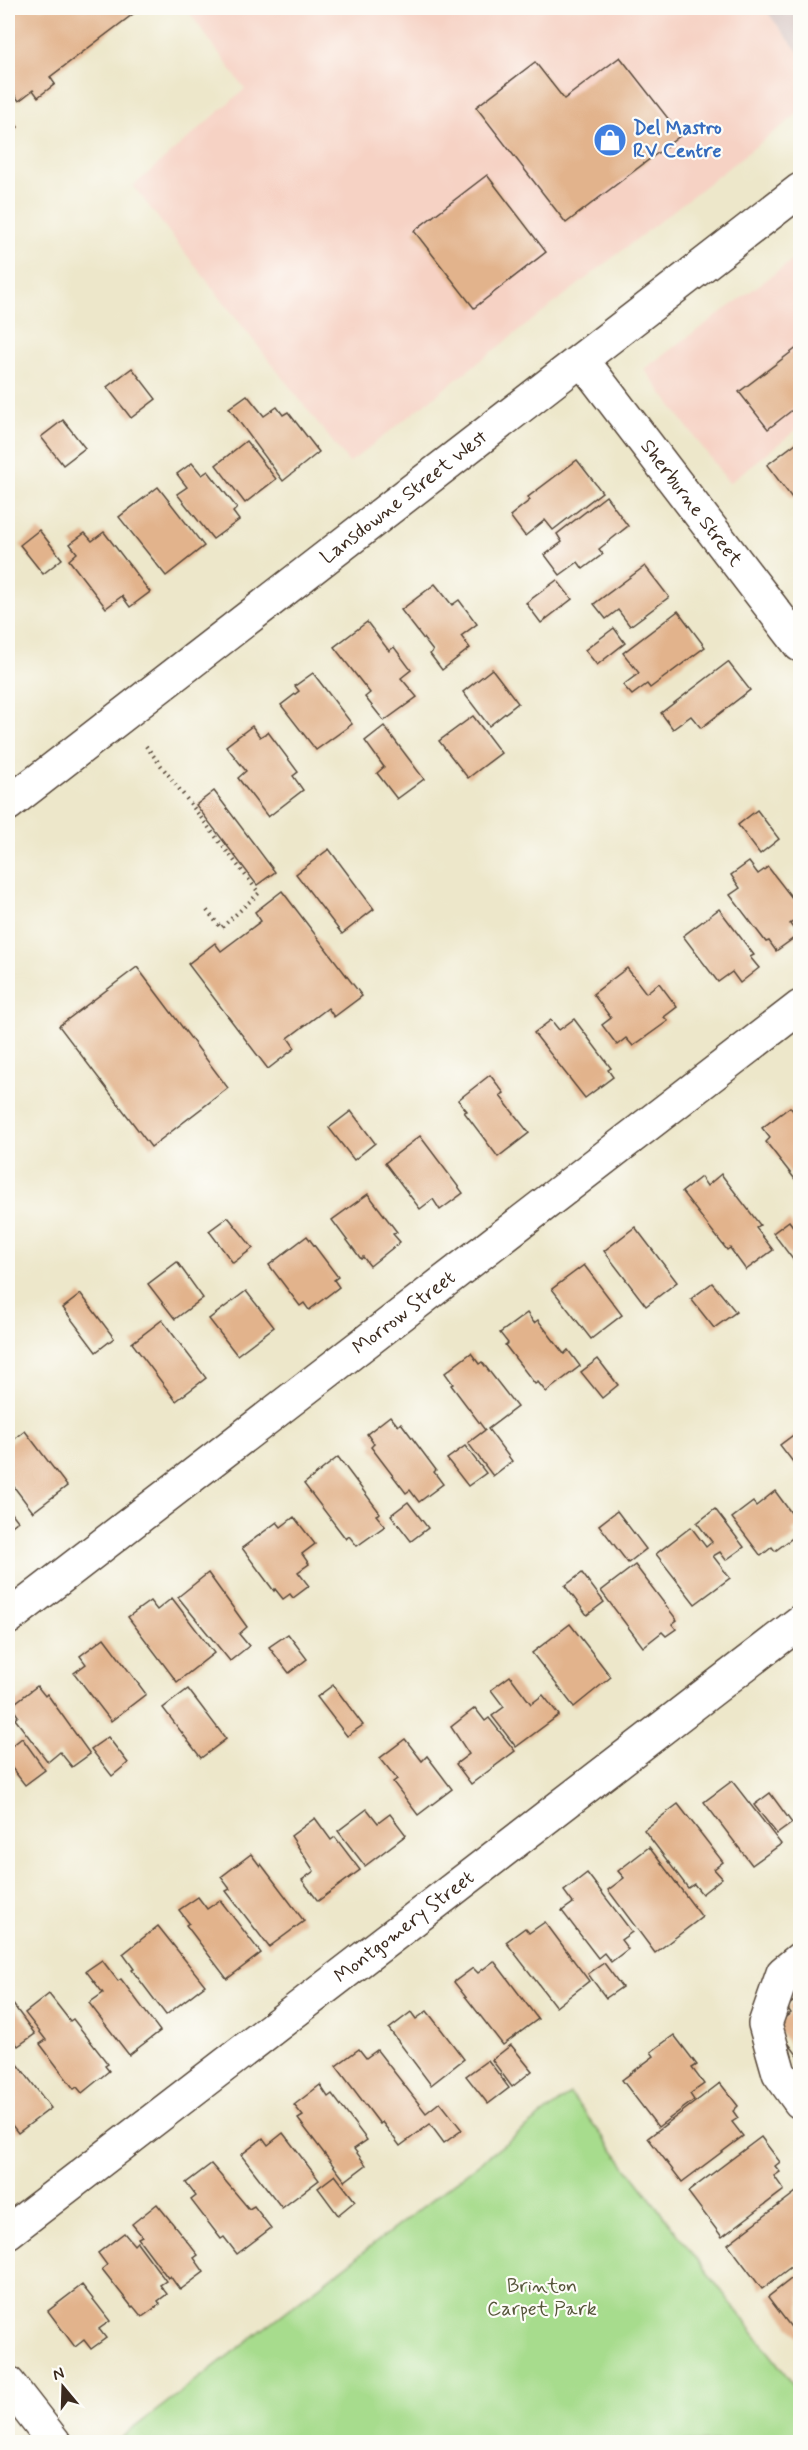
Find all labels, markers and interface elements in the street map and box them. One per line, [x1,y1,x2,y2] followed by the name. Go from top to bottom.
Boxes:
[633,115,722,165] place label: Del Mastro RV Centre
[592,122,628,158] shop icon: Del Mastro RV Centre
[315,424,493,570] street label: Lansdowne Street West
[634,434,749,572] street label: Sherburne Street
[347,1264,461,1361] street label: Morrow Street
[329,1864,480,1989] street label: Montgomery Street
[487,2273,597,2323] park label: Brinton Carpet Park
[33,2357,93,2417] north arrow
[50,2363,67,2386] text: N

